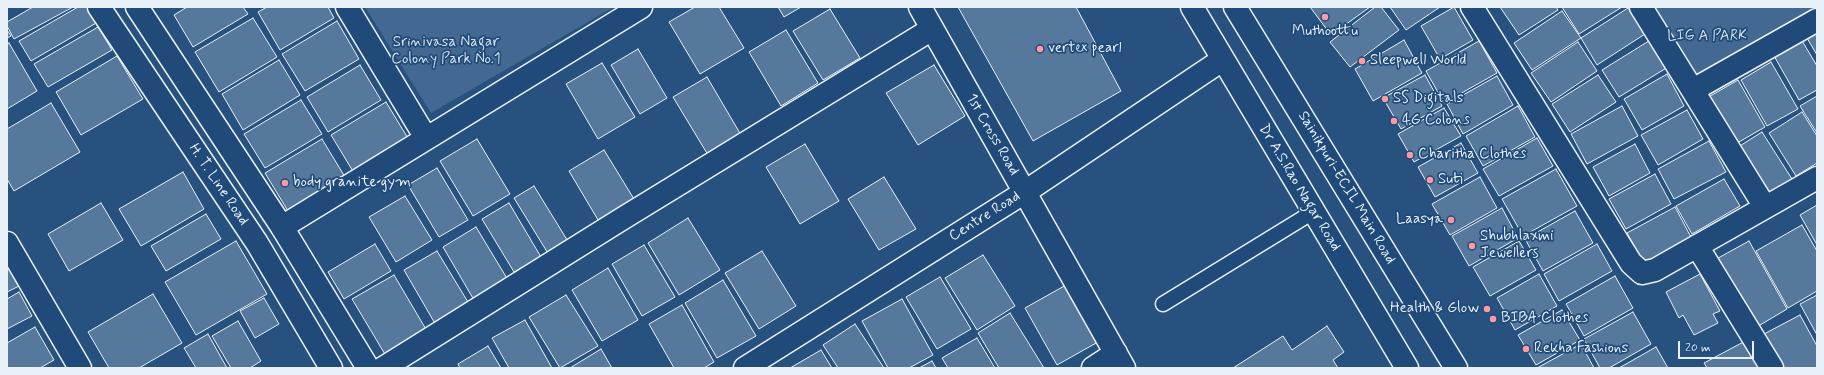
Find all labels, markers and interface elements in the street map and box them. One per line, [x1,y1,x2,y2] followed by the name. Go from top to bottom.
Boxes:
[1320,12,1330,22] marker: Muthoottu
[1292,23,1358,41] place label: Muthoottu
[1667,28,1747,46] park label: LIG A PARK
[391,34,501,69] park label: Srinivasa Nagar Colony Park No.1
[1048,40,1121,58] place label: vertex pearl
[1035,44,1045,54] marker: vertex pearl
[1370,52,1466,70] place label: Sleepwell World
[1357,56,1367,66] marker: Sleepwell World
[1393,90,1463,108] place label: SS Digitals
[961,91,1023,179] street label: 1st Cross Road
[1380,94,1390,104] marker: SS Digitals
[1293,108,1399,268] street label: Sainikpuri-ECIL Main Road
[1402,112,1470,130] place label: 4G Colons
[1389,116,1399,126] marker: 4G Colons
[1254,121,1344,255] street label: Dr A.S.Rao Nagar Road
[184,141,252,229] street label: H. T. Line Road
[1418,146,1526,164] place label: Charitha Clothes
[1405,150,1415,160] marker: Charitha Clothes
[1438,171,1463,189] place label: Suti
[293,174,411,192] place label: body granite gym
[1425,175,1435,185] marker: Suti
[280,178,290,188] marker: body granite gym
[946,188,1024,246] street label: Centre Road
[1396,211,1443,229] place label: Laasya
[1446,215,1456,225] marker: Laasya
[1480,228,1553,263] place label: Shubhlaxmi Jewellers
[1467,241,1477,251] marker: Shubhlaxmi Jewellers
[1390,300,1479,318] place label: Health & Glow
[1482,304,1492,314] marker: Health & Glow
[1501,310,1588,328] place label: BIBA Clothes
[1488,314,1498,324] marker: BIBA Clothes
[1680,333,1756,359] scale bar
[1534,340,1628,358] place label: Rekha Fashions
[1685,340,1711,356] text: 20 m
[1521,344,1531,354] marker: Rekha Fashions

